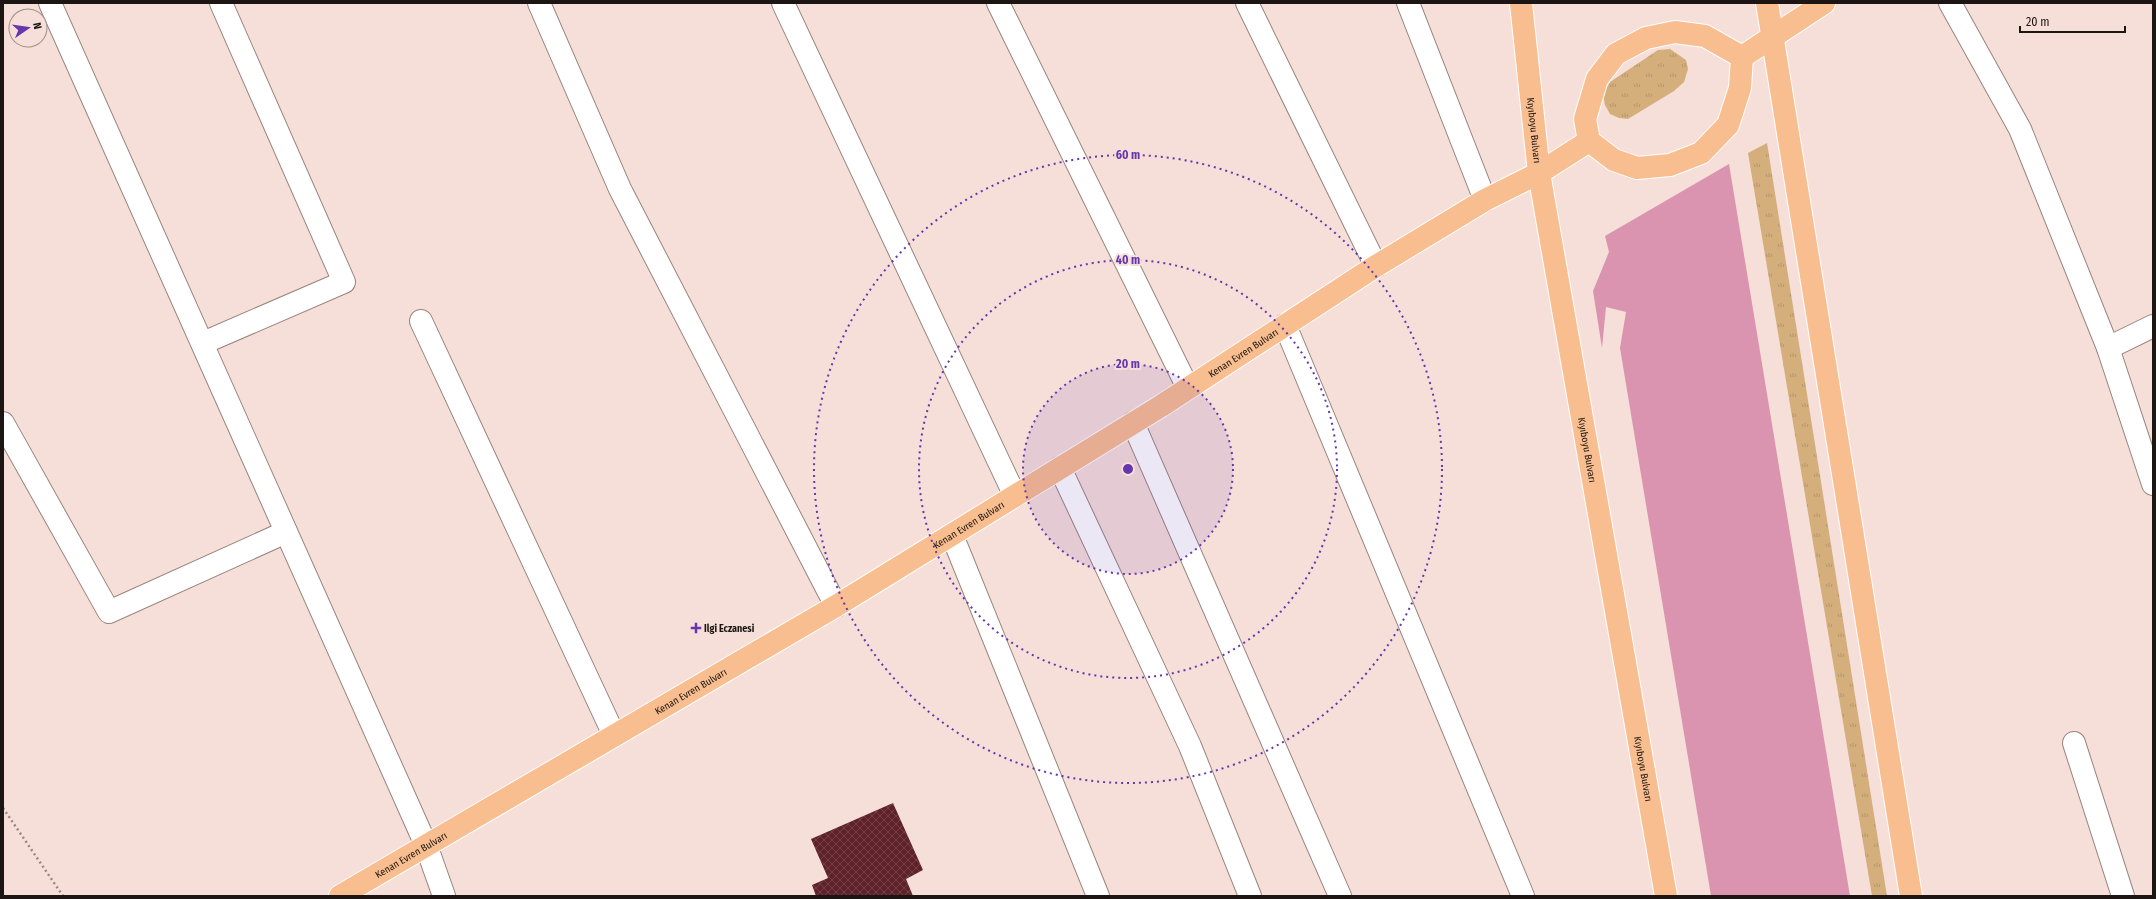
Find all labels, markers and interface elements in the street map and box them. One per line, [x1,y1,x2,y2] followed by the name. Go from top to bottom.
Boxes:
[8,8,48,48] north arrow
[2020,8,2125,34] scale bar
[2026,15,2050,29] text: 20 m
[30,21,44,31] text: N
[1524,97,1543,164] street label: Kıyıboyu Bulvarı
[1116,148,1140,162] text: 60 m
[1116,253,1140,267] text: 40 m
[1206,326,1281,381] street label: Kenan Evren Bulvarı
[1115,357,1140,371] text: 20 m
[1575,416,1598,484] street label: Kıyıboyu Bulvarı
[1121,462,1135,476] centre of rings
[931,499,1007,552] street label: Kenan Evren Bulvarı
[691,623,701,633] marker: Ilgi Eczanesi
[704,623,755,635] place label: Ilgi Eczanesi
[653,666,729,718] street label: Kenan Evren Bulvarı
[1631,736,1654,803] street label: Kıyıboyu Bulvarı
[373,830,449,881] street label: Kenan Evren Bulvarı

